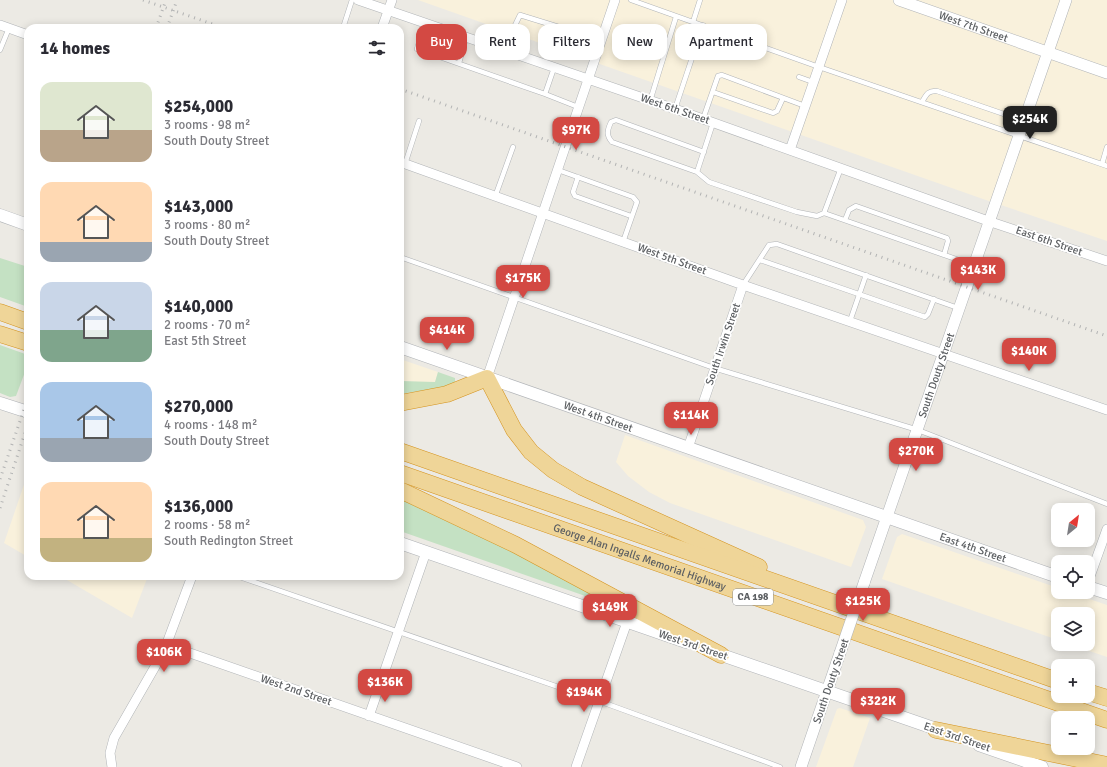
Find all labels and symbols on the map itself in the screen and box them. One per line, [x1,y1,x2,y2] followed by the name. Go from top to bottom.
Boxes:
[937,8,1010,44] street label: West 7th Street
[639,91,711,127] street label: West 6th Street
[1002,106,1058,140] pin: $254K
[552,117,600,151] pin: $97K
[1014,224,1084,259] street label: East 6th Street
[636,241,708,278] street label: West 5th Street
[950,257,1006,291] pin: $143K
[495,265,551,299] pin: $175K
[703,301,743,387] street label: South Irwin Street
[419,317,475,351] pin: $414K
[915,331,957,419] street label: South Douty Street
[1001,338,1057,372] pin: $140K
[562,398,635,434] street label: West 4th Street
[663,402,719,436] pin: $114K
[888,438,944,472] pin: $270K
[1051,503,1095,547] north arrow
[552,521,729,593] street label: George Alan Ingalls Memorial Highway
[938,530,1008,565] street label: East 4th Street
[835,588,891,622] pin: $125K
[733,589,773,605] road number: CA 198
[582,594,638,628] pin: $149K
[657,627,729,663] street label: West 3rd Street
[810,637,852,725] street label: South Douty Street
[136,639,192,673] pin: $106K
[357,669,413,703] pin: $136K
[259,672,333,708] street label: West 2nd Street
[556,679,612,713] pin: $194K
[850,688,906,722] pin: $322K
[922,720,992,755] street label: East 3rd Street

